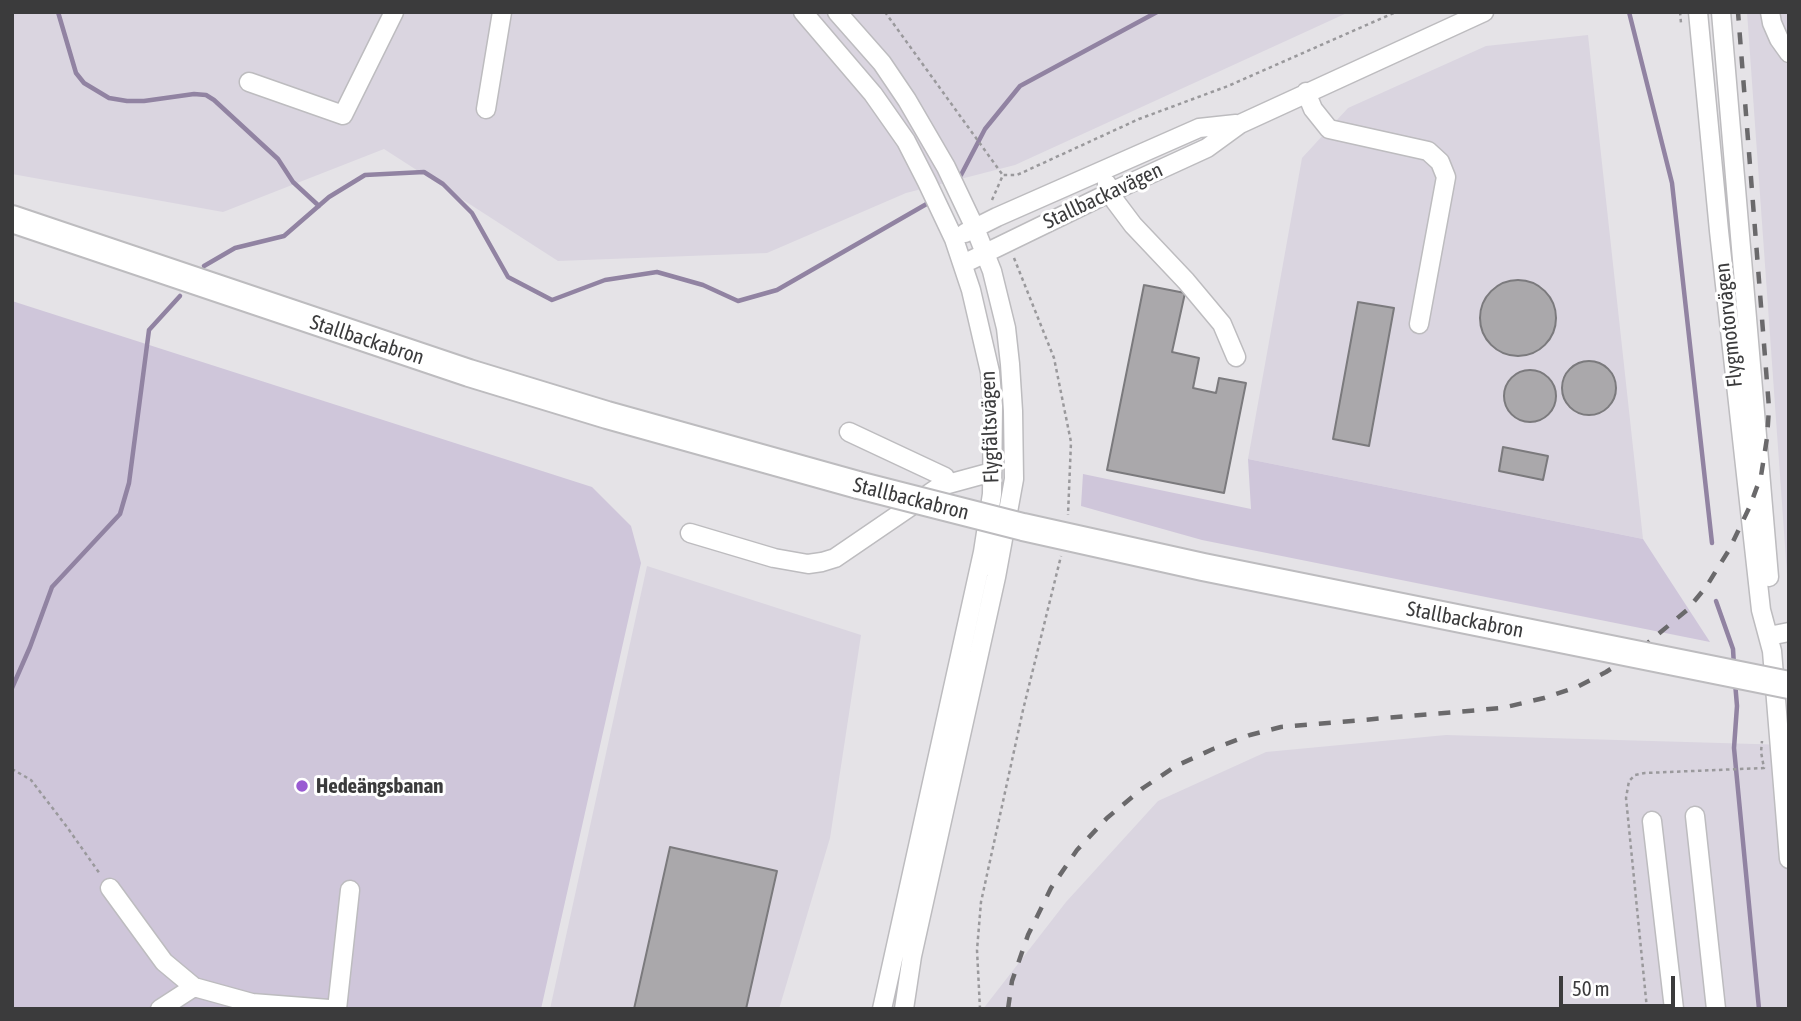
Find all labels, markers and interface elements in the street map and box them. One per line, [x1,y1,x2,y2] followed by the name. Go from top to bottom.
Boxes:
[1039,157,1167,235] street label: Stallbackavägen
[1710,262,1748,388] street label: Flygmotorvägen
[307,310,427,370] street label: Stallbackabron
[975,370,1005,484] street label: Flygfältsvägen
[850,472,972,526] street label: Stallbackabron
[1404,596,1526,644] street label: Stallbackabron
[316,773,443,799] place label: Hedeängsbanan
[294,778,310,794] marker: Hedeängsbanan
[1563,962,1678,1006] scale bar
[1572,976,1610,1000] text: 50 m

